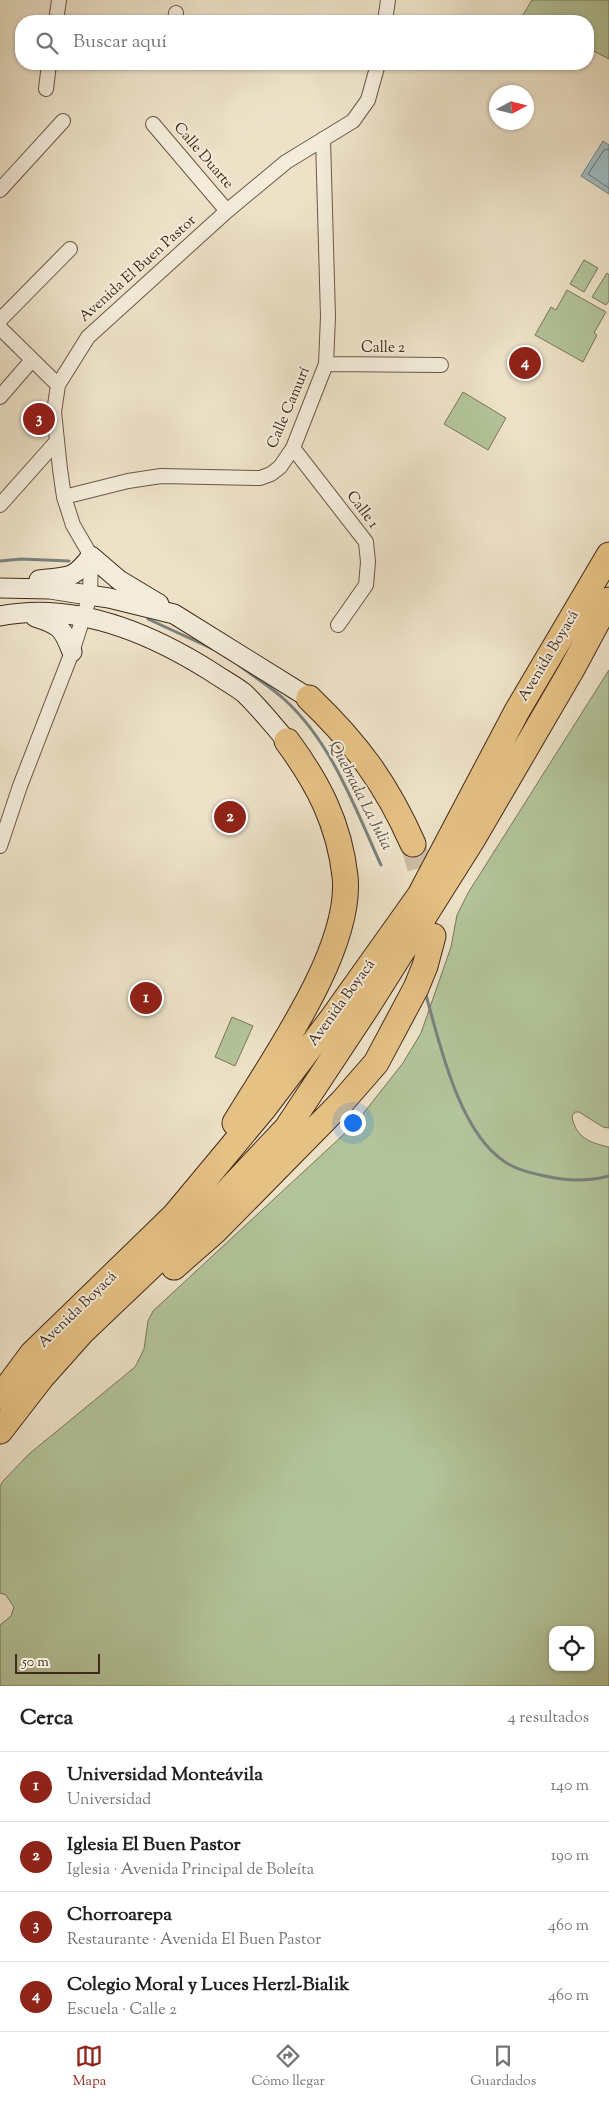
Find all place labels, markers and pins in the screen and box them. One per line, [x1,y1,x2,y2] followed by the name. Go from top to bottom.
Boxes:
[509,344,541,382] pin: 4
[23,400,55,438] pin: 3
[214,798,246,836] pin: 2
[130,979,162,1017] pin: 1

